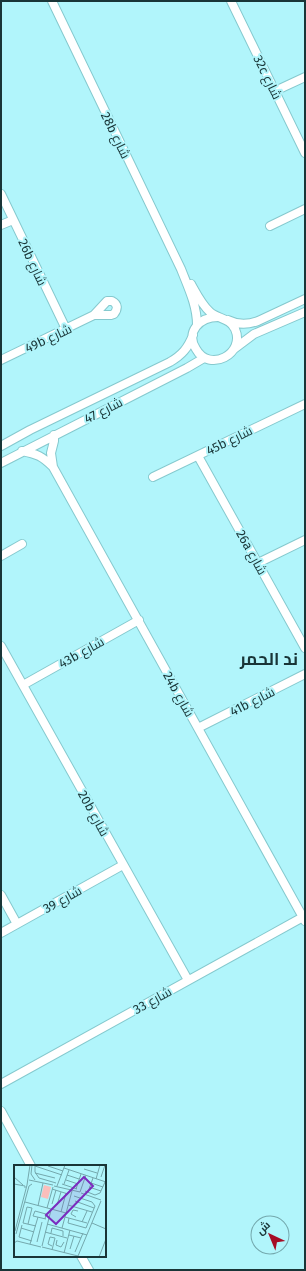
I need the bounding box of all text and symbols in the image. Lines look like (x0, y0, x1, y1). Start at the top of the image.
street label: 32c شارع (250, 53, 285, 102)
street label: 28b شارع (97, 109, 133, 161)
street label: 26b شارع (14, 237, 50, 288)
street label: 49b شارع (22, 321, 74, 357)
street label: شارع 47 (82, 394, 125, 427)
street label: 45b شارع (204, 423, 255, 459)
street label: 26a شارع (232, 527, 270, 578)
street label: 43b شارع (56, 634, 107, 672)
district label: ند الحمر (239, 649, 298, 670)
street label: 24b شارع (159, 669, 197, 720)
street label: 41b شارع (227, 684, 278, 720)
street label: 20b شارع (74, 788, 112, 839)
street label: شارع 39 (40, 883, 85, 917)
street label: شارع 33 (130, 984, 175, 1018)
inset map (14, 1165, 106, 1257)
north arrow (250, 1215, 290, 1255)
text: ش (254, 1219, 273, 1238)

